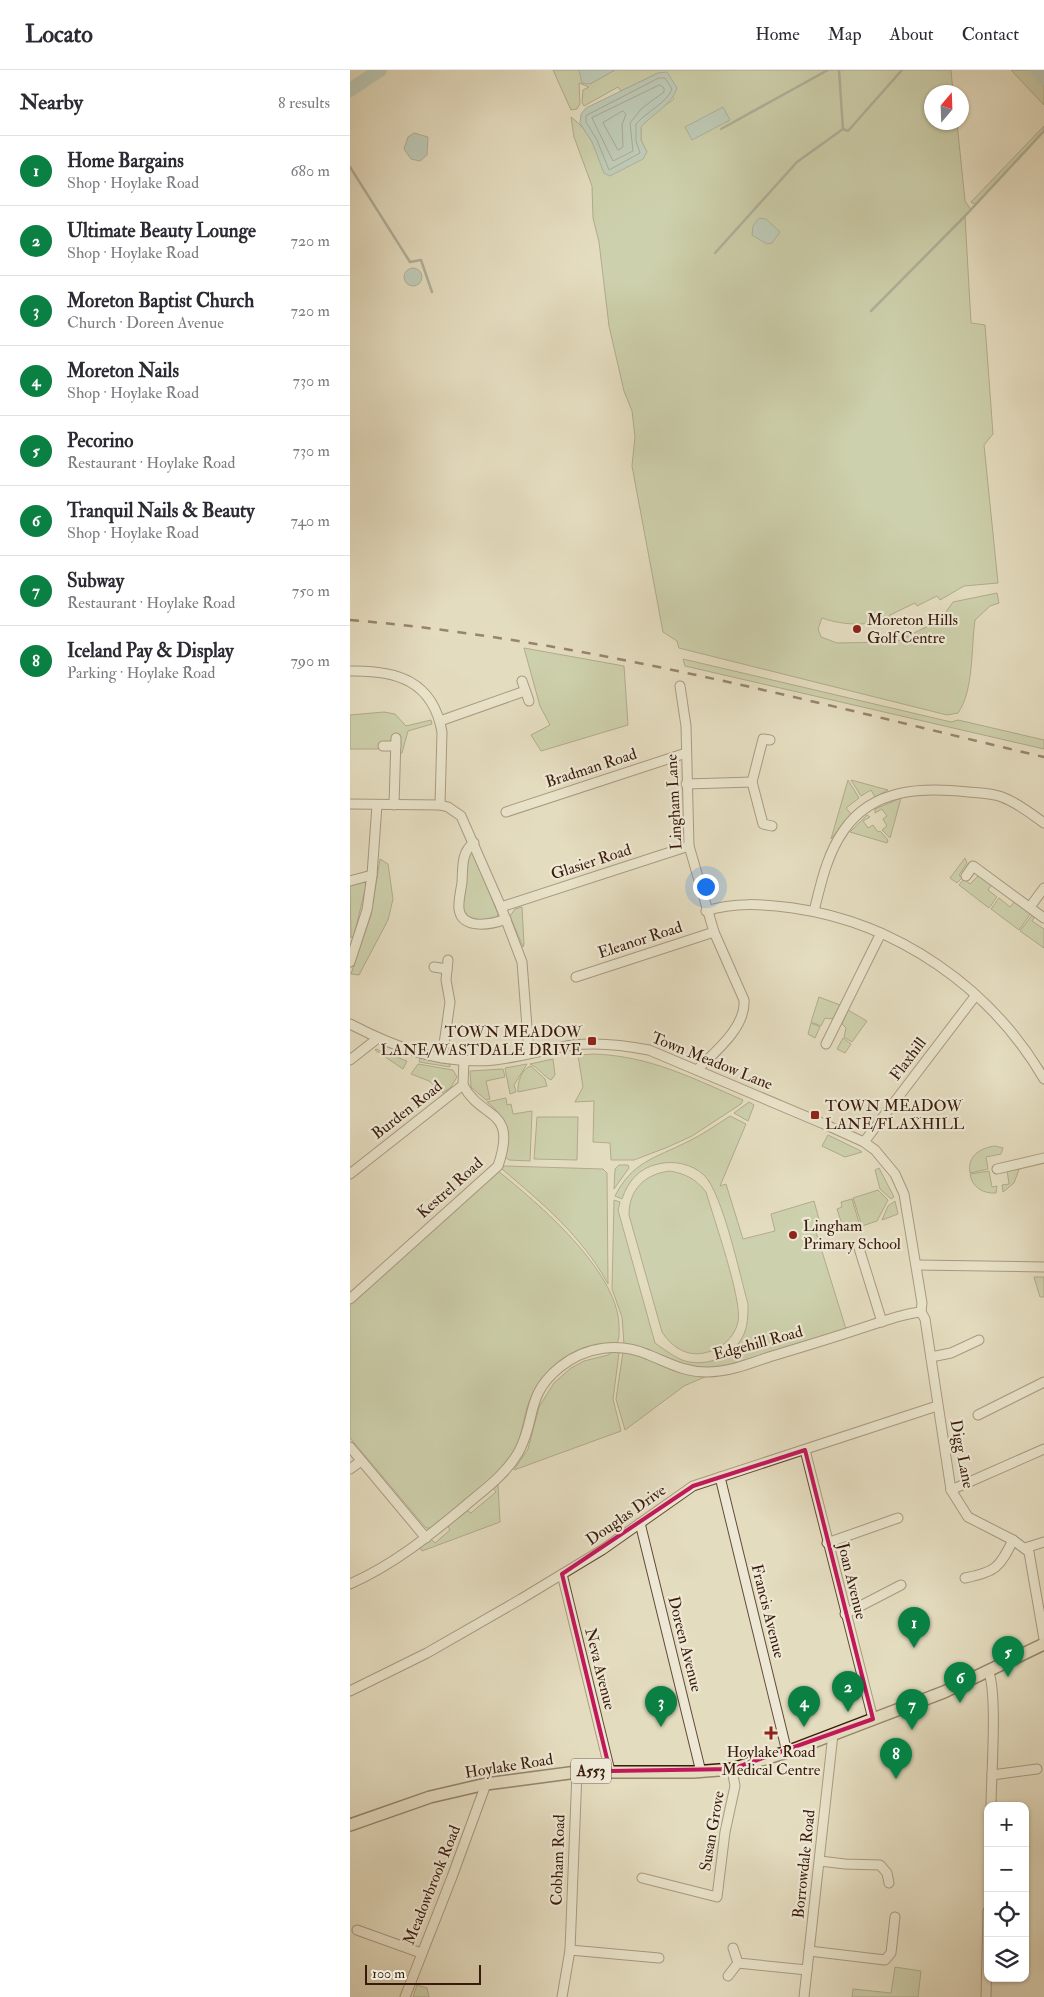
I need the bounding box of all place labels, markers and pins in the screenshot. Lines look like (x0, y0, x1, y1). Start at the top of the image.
place label: Moreton Hills Golf Centre (867, 610, 958, 648)
marker: Moreton Hills Golf Centre (851, 623, 863, 635)
place label: TOWN MEADOW LANE/WASTDALE DRIVE (381, 1022, 583, 1060)
marker: TOWN MEADOW LANE/WASTDALE DRIVE (586, 1035, 598, 1047)
place label: TOWN MEADOW LANE/FLAXHILL (825, 1096, 965, 1134)
marker: TOWN MEADOW LANE/FLAXHILL (809, 1109, 821, 1121)
place label: Lingham Primary School (803, 1216, 901, 1254)
marker: Lingham Primary School (787, 1229, 799, 1241)
pin: 1 (898, 1607, 930, 1648)
pin: 5 (992, 1636, 1024, 1677)
pin: 6 (944, 1662, 976, 1703)
pin: 2 (832, 1671, 864, 1712)
pin: 3 (645, 1686, 677, 1727)
pin: 4 (788, 1686, 820, 1727)
pin: 7 (896, 1689, 928, 1730)
marker: Hoylake Road Medical Centre (764, 1726, 778, 1740)
pin: 8 (880, 1738, 912, 1779)
place label: Hoylake Road Medical Centre (722, 1742, 821, 1780)

